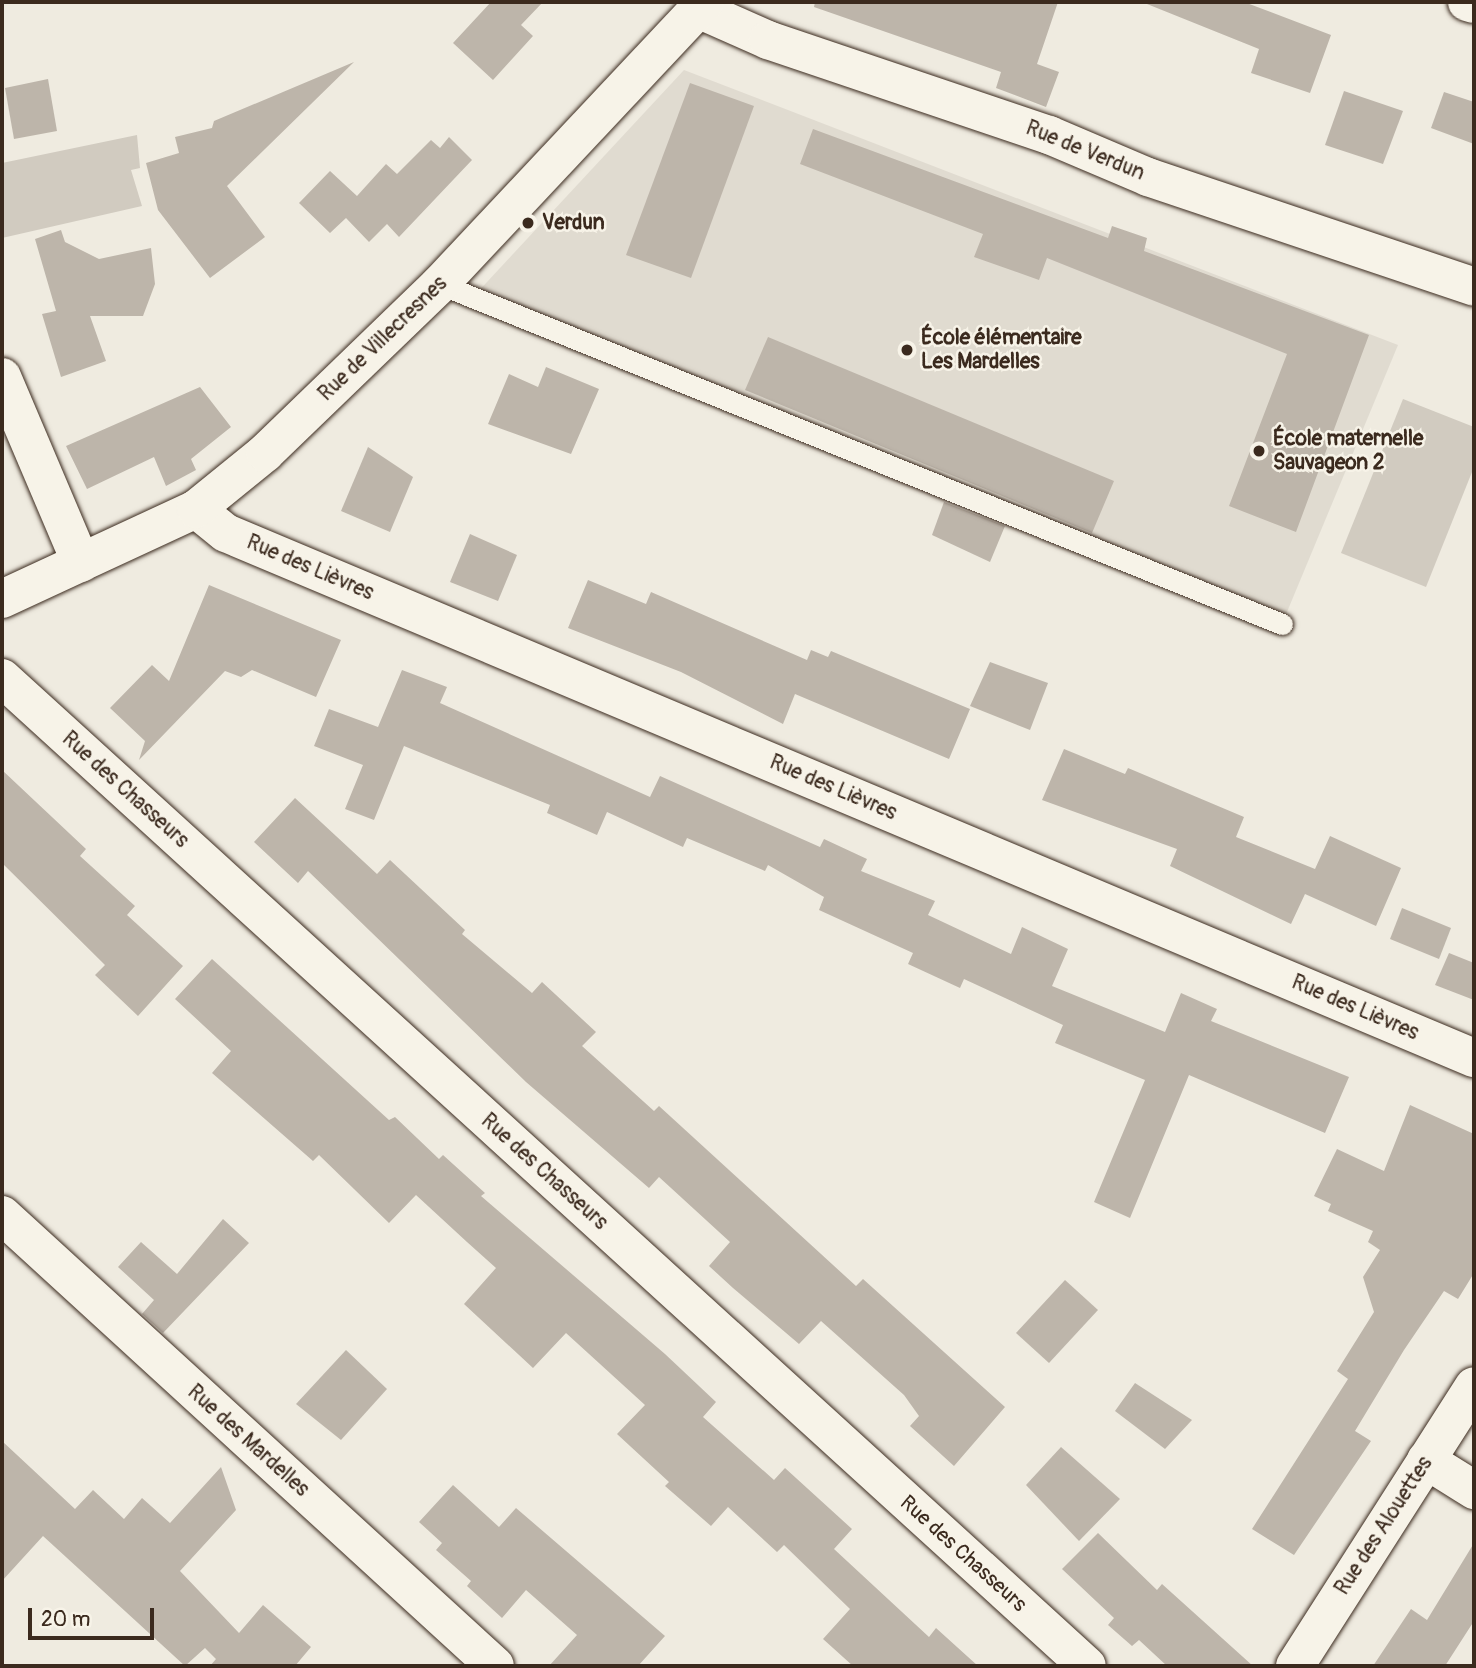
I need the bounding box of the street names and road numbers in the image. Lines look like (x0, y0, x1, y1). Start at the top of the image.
street label: Rue de Verdun (1022, 116, 1148, 186)
street label: Rue de Villecresnes (314, 271, 452, 407)
street label: Rue des Lièvres (243, 530, 377, 606)
street label: Rue des Chasseurs (57, 727, 193, 853)
street label: Rue des Lièvres (766, 750, 900, 826)
street label: Rue des Lièvres (1288, 970, 1422, 1046)
street label: Rue des Chasseurs (476, 1109, 612, 1235)
street label: Rue des Mardelles (182, 1380, 314, 1502)
street label: Rue des Alouettes (1330, 1452, 1438, 1600)
street label: Rue des Chasseurs (895, 1491, 1031, 1617)

